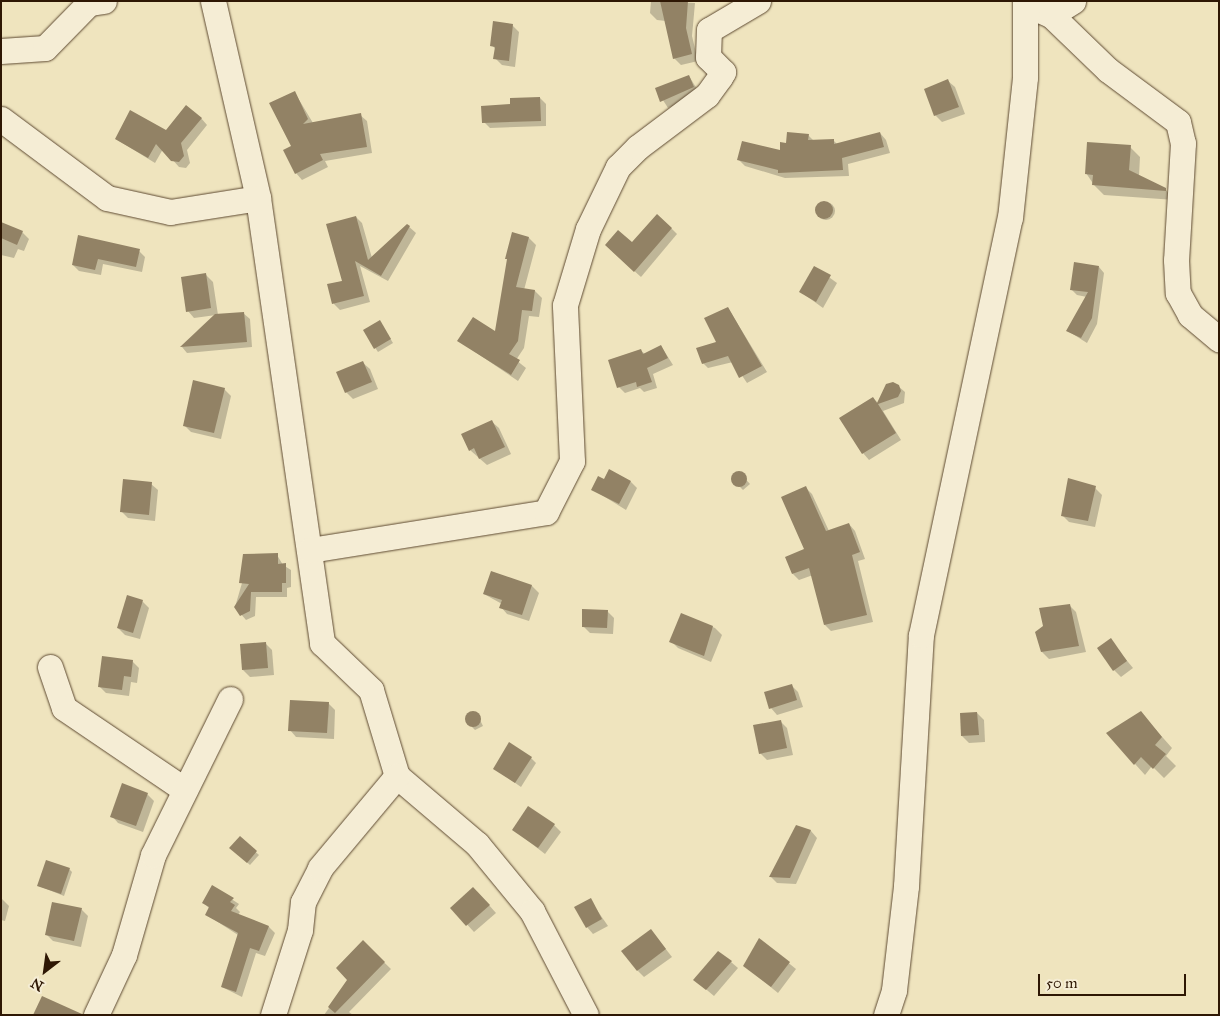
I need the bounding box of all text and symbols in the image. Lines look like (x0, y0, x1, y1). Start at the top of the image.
north arrow (20, 946, 70, 996)
scale bar (1040, 964, 1188, 996)
text: N (28, 974, 47, 995)
text: 50 m (1046, 974, 1078, 992)

